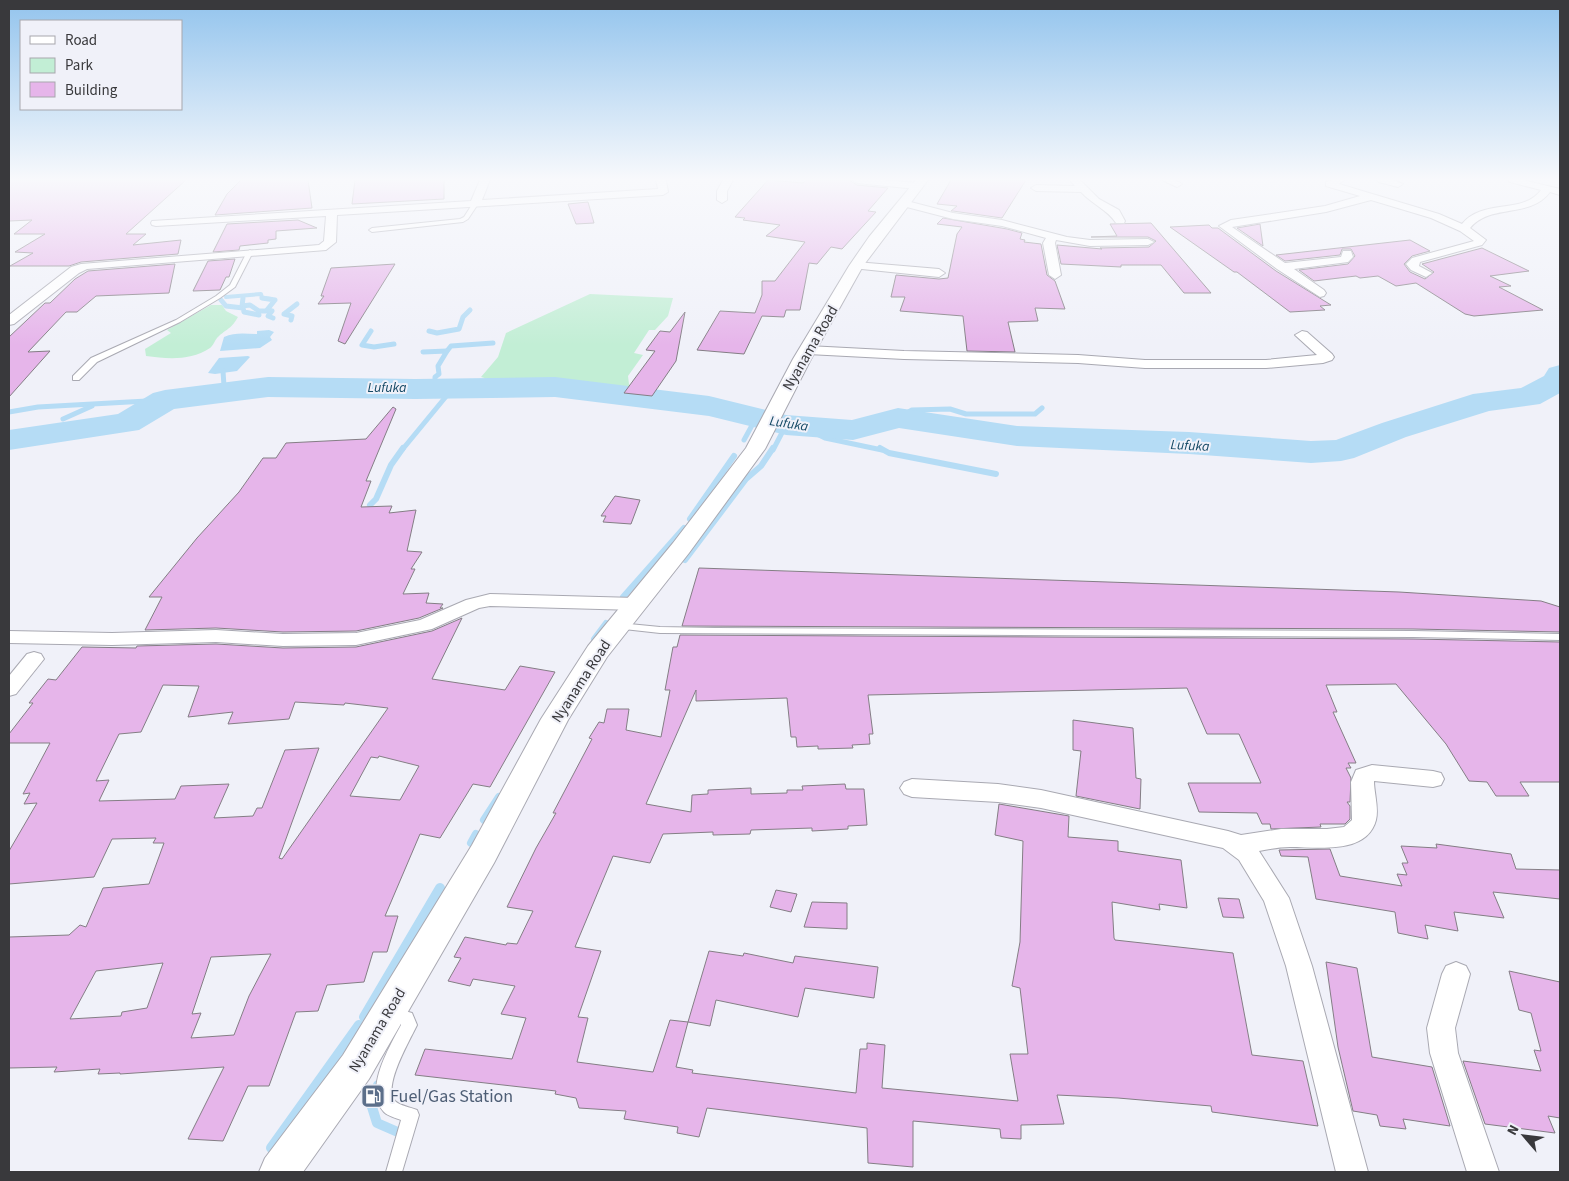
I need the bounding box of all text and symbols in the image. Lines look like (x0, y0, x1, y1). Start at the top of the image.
legend (20, 20, 182, 110)
text: Road (65, 30, 97, 51)
text: Park (65, 55, 94, 76)
text: Building (65, 80, 118, 101)
street label: Nyanama Road (778, 302, 843, 395)
water label: Lufuka (368, 378, 407, 398)
water label: Lufuka (768, 411, 810, 437)
water label: Lufuka (1170, 435, 1210, 457)
street label: Nyanama Road (547, 636, 616, 727)
street label: Nyanama Road (344, 984, 411, 1076)
fuel station icon: Fuel/Gas Station (360, 1083, 386, 1109)
place label: Fuel/Gas Station (390, 1084, 513, 1109)
north arrow (1499, 1111, 1549, 1161)
text: N (1502, 1122, 1524, 1139)

